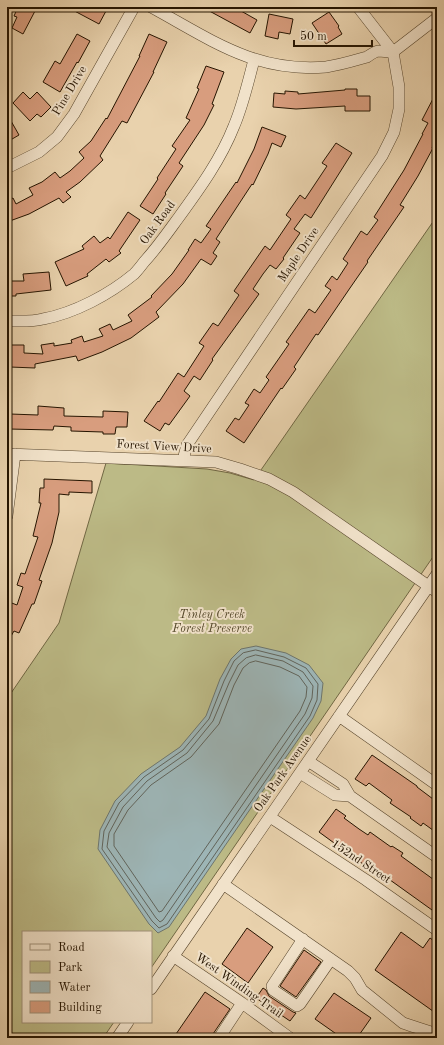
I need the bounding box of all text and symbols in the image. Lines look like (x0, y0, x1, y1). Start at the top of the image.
scale bar (294, 22, 372, 48)
text: 50 m (300, 30, 327, 43)
street label: Pine Drive (51, 64, 90, 118)
street label: Oak Road (138, 199, 178, 247)
street label: Maple Drive (276, 225, 322, 285)
street label: Forest View Drive (116, 439, 212, 456)
park label: Tinley Creek Forest Preserve (171, 609, 252, 635)
street label: Oak Park Avenue (252, 733, 314, 814)
street label: 152nd Street (329, 837, 393, 886)
legend (22, 931, 152, 1023)
text: Road (58, 942, 85, 954)
street label: West Winding Trail (193, 951, 285, 1021)
text: Park (58, 962, 83, 974)
text: Water (58, 982, 91, 994)
text: Building (58, 1002, 102, 1014)

